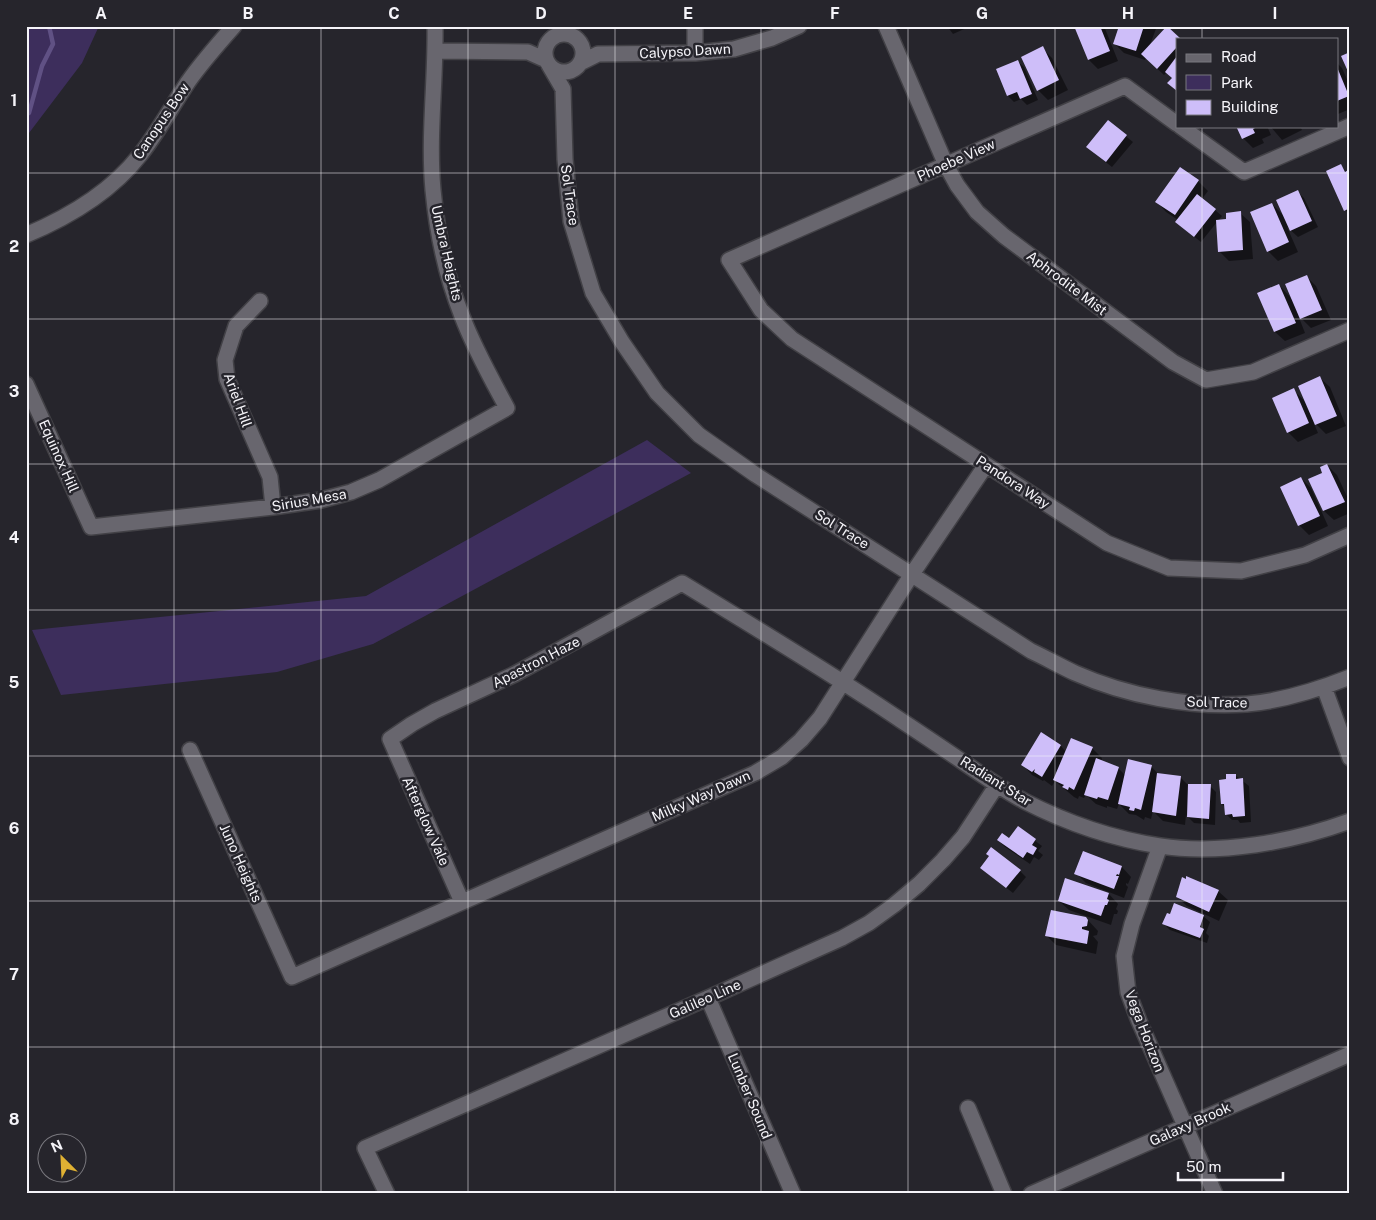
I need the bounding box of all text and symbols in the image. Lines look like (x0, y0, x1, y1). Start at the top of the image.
text: A (95, 4, 107, 23)
text: B (243, 4, 254, 23)
text: C (388, 4, 400, 23)
text: D (535, 4, 547, 23)
text: E (683, 4, 693, 23)
text: F (830, 4, 840, 23)
text: G (976, 4, 988, 23)
text: H (1122, 4, 1134, 23)
text: I (1273, 4, 1277, 23)
legend (1176, 38, 1338, 128)
street label: Calypso Dawn (639, 41, 731, 61)
text: Road (1221, 48, 1257, 65)
text: Park (1221, 74, 1253, 91)
street label: Canopus Bow (130, 80, 192, 162)
text: 1 (11, 91, 17, 110)
text: Building (1221, 98, 1279, 115)
street label: Phoebe View (914, 136, 998, 184)
street label: Sol Trace (558, 164, 582, 227)
street label: Umbra Heights (428, 204, 466, 302)
text: 2 (9, 237, 19, 256)
street label: Aphrodite Mist (1024, 248, 1110, 318)
street label: Ariel Hill (221, 370, 255, 430)
text: 3 (9, 382, 19, 401)
street label: Equinox Hill (36, 417, 82, 495)
street label: Pandora Way (973, 452, 1053, 512)
street label: Sirius Mesa (270, 486, 348, 514)
street label: Sol Trace (812, 506, 872, 552)
text: 4 (9, 528, 20, 547)
street label: Apastron Haze (490, 633, 582, 691)
text: 5 (9, 673, 20, 692)
street label: Sol Trace (1186, 693, 1248, 711)
street label: Radiant Star (957, 753, 1035, 809)
street label: Milky Way Dawn (649, 767, 753, 825)
street label: Afterglow Vale (399, 774, 453, 868)
text: 6 (9, 819, 19, 838)
street label: Juno Heights (217, 821, 265, 905)
text: 7 (9, 965, 19, 984)
street label: Galileo Line (667, 976, 743, 1022)
street label: Vega Horizon (1122, 988, 1168, 1074)
street label: Lunber Sound (725, 1051, 775, 1141)
street label: Galaxy Brook (1147, 1099, 1233, 1149)
text: 8 (9, 1110, 20, 1129)
north arrow (38, 1132, 88, 1182)
text: N (48, 1137, 65, 1156)
scale bar (1178, 1150, 1284, 1182)
text: 50 m (1186, 1158, 1221, 1175)

